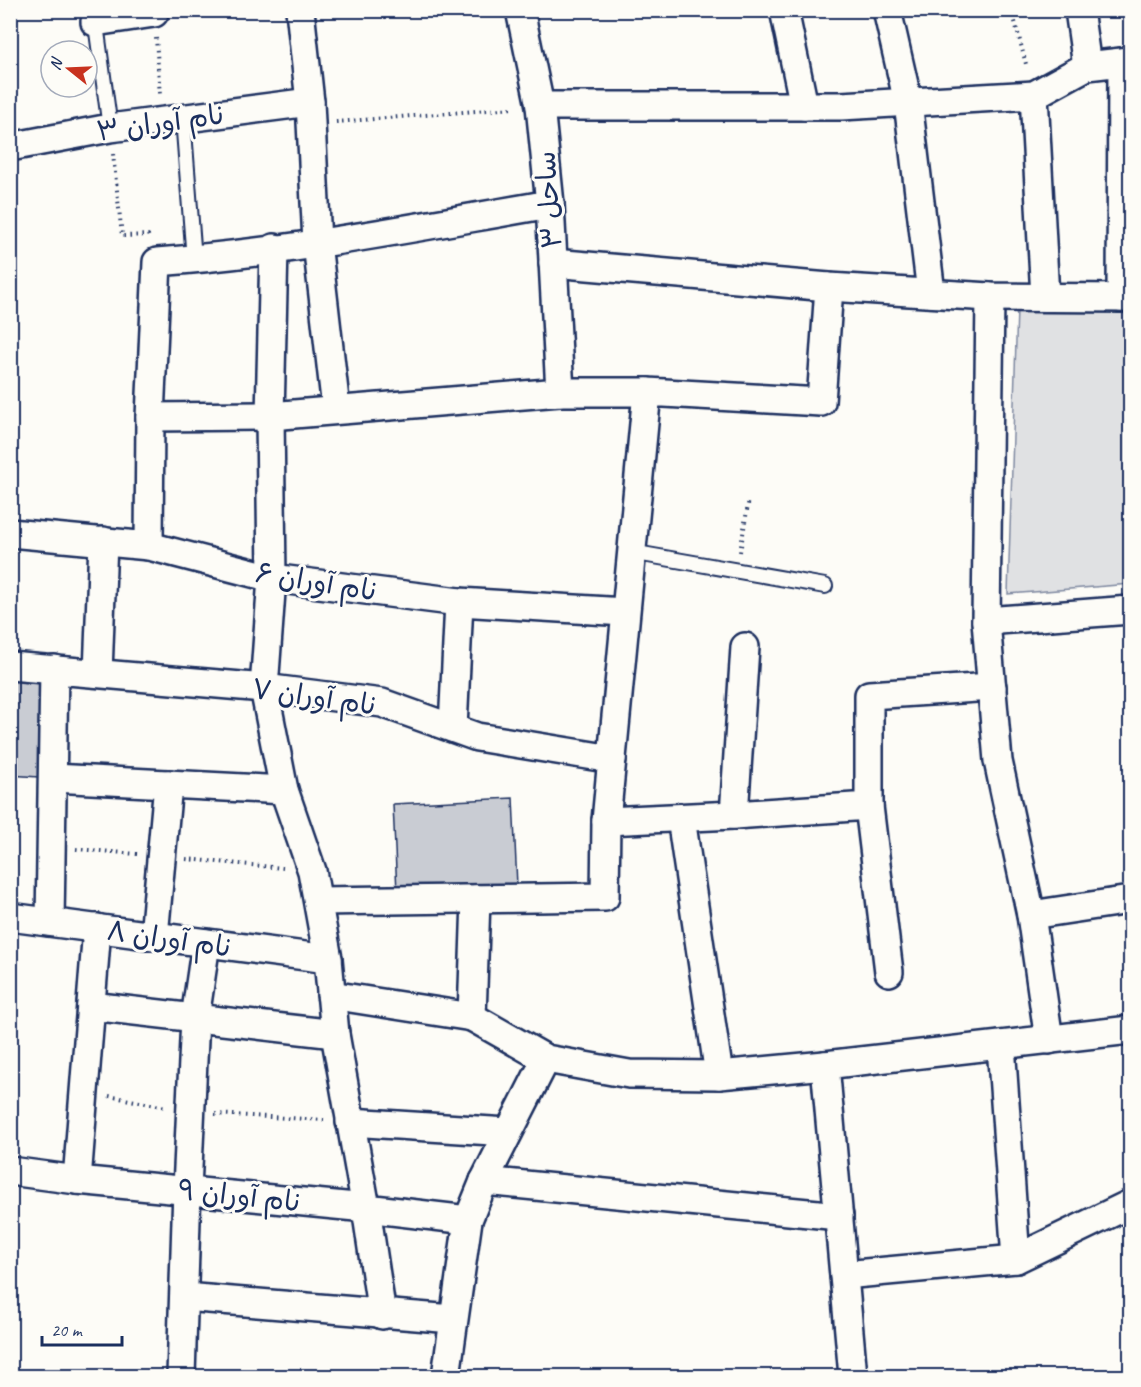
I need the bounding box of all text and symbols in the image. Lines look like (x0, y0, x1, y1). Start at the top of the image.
north arrow (39, 39, 99, 99)
text: N (45, 54, 68, 72)
street label: نام آوران ۳ (94, 96, 226, 153)
street label: ساحل ۳ (528, 150, 569, 250)
street label: نام آوران ۶ (252, 555, 379, 612)
street label: نام آوران ۷ (249, 670, 378, 726)
street label: نام آوران ۸ (104, 912, 233, 968)
street label: نام آوران ۹ (176, 1172, 302, 1223)
scale bar (42, 1309, 122, 1347)
text: 20 m (51, 1319, 84, 1341)

